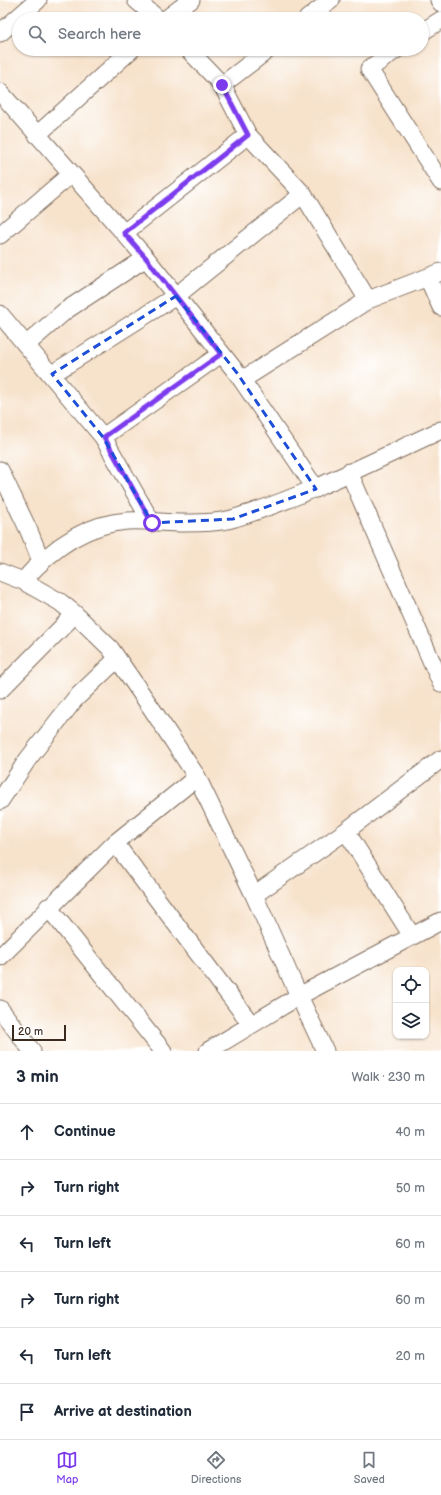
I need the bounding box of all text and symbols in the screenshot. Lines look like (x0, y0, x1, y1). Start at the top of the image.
search box (12, 12, 429, 56)
icon: search (26, 23, 48, 45)
text: Search here (58, 25, 141, 44)
route end (213, 76, 231, 94)
route start (143, 514, 161, 532)
map controls (393, 967, 429, 1039)
button: locate (393, 967, 429, 1003)
button: layers (393, 1003, 429, 1039)
scale bar (12, 1023, 66, 1042)
text: 20 m (18, 1025, 43, 1038)
text: 3 min (16, 1067, 59, 1087)
text: Walk · 230 m (351, 1069, 425, 1085)
icon: ahead (16, 1121, 38, 1143)
text: Continue (54, 1122, 116, 1141)
text: 40 m (395, 1124, 425, 1140)
icon: right (16, 1177, 38, 1199)
text: Turn right (54, 1178, 119, 1197)
text: 50 m (396, 1180, 425, 1196)
icon: left (16, 1233, 38, 1255)
text: Turn left (54, 1234, 111, 1253)
text: 60 m (395, 1236, 425, 1252)
icon: right (16, 1289, 38, 1311)
text: Turn right (54, 1290, 119, 1309)
text: 60 m (395, 1292, 425, 1308)
icon: left (16, 1345, 38, 1367)
text: Turn left (54, 1346, 111, 1365)
text: 20 m (395, 1348, 425, 1364)
icon: arrive (16, 1401, 38, 1423)
text: Arrive at destination (54, 1402, 192, 1421)
tab: Map (56, 1449, 78, 1486)
tab: Directions (191, 1449, 241, 1486)
tab: Saved (354, 1449, 385, 1486)

